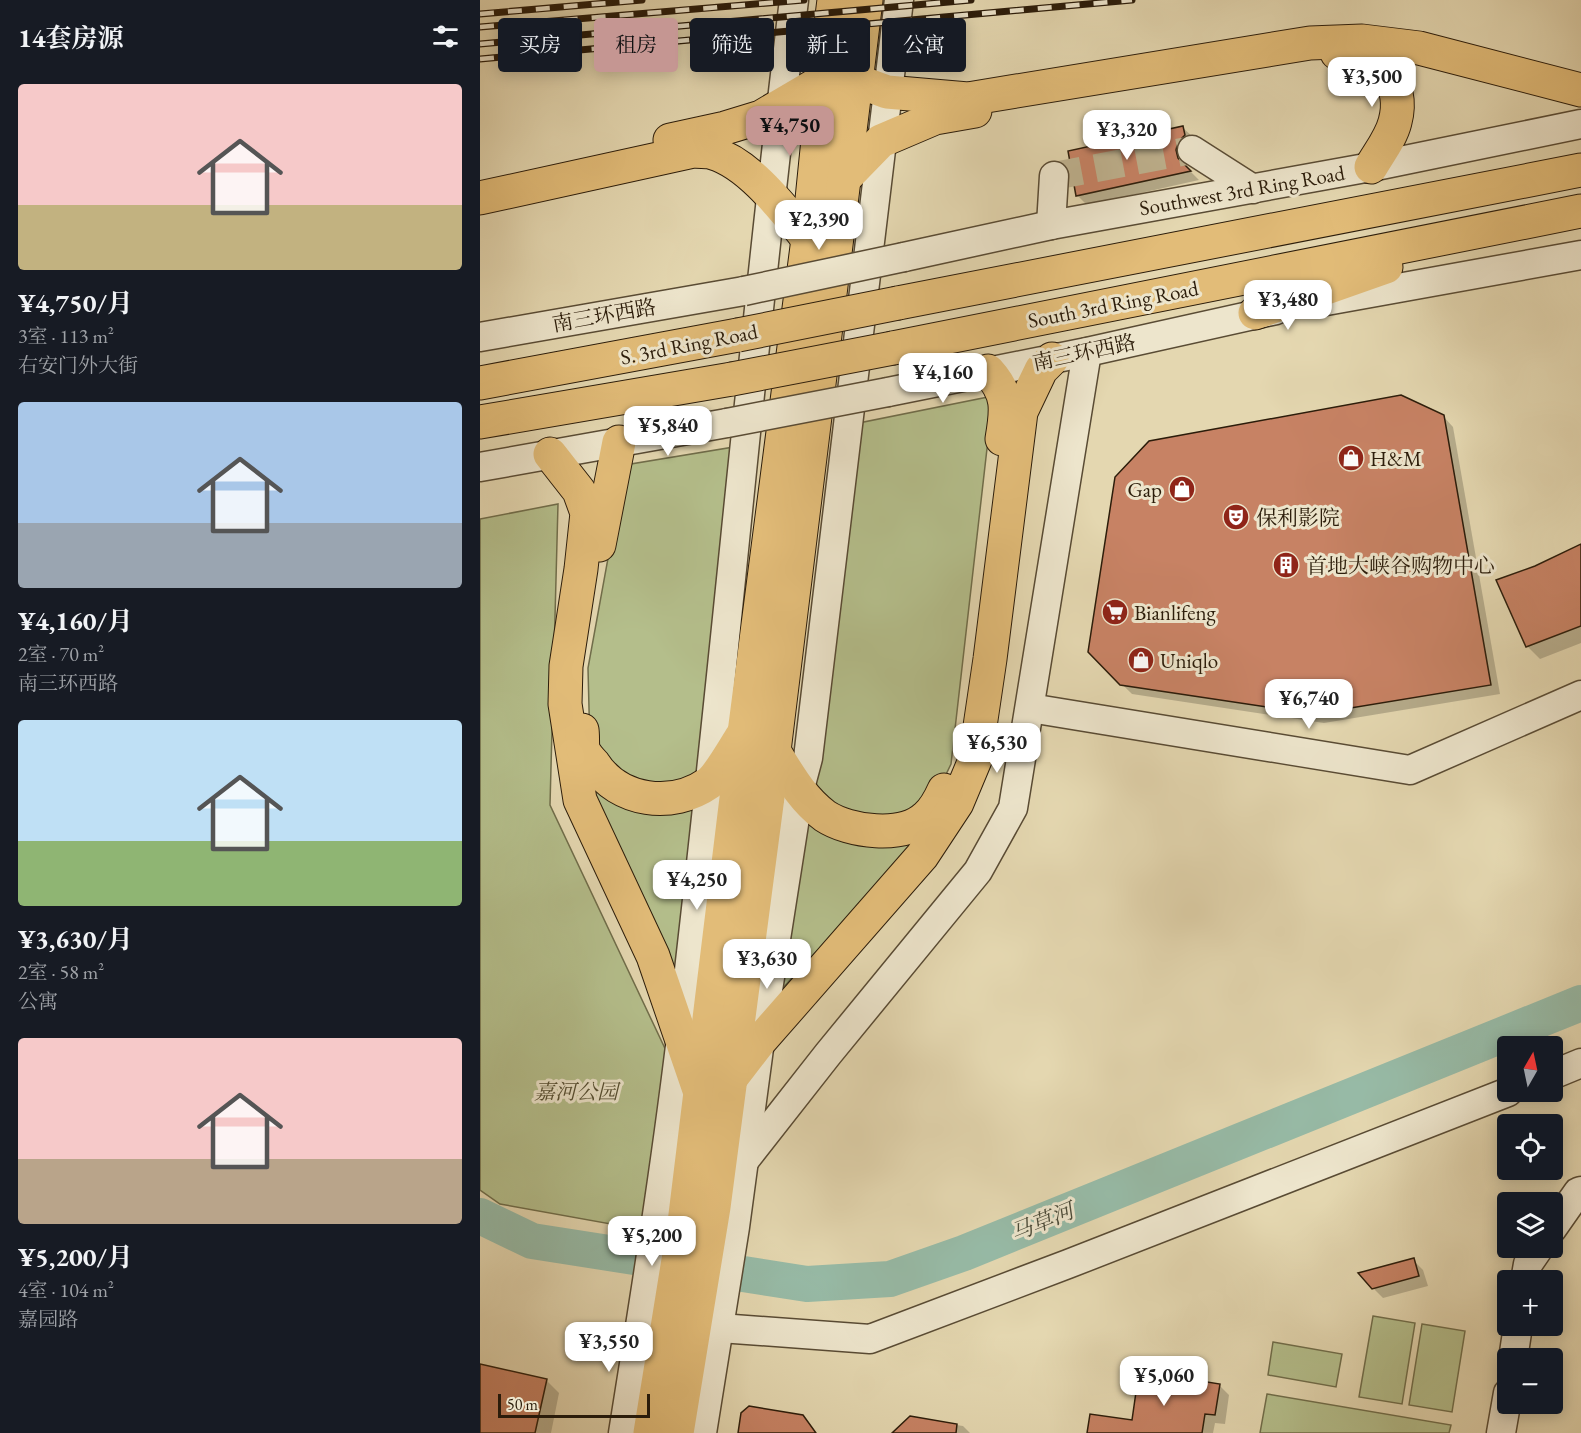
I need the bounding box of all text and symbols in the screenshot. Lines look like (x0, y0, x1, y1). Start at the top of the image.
chip: 买房 (498, 18, 582, 72)
chip: 租房 (594, 18, 678, 72)
chip: 筛选 (690, 18, 774, 72)
chip: 新上 (786, 18, 870, 72)
chip: 公寓 (882, 18, 966, 72)
icon: filters (429, 20, 462, 53)
text: 14套房源 (18, 21, 124, 55)
pin: ¥3,500 (1323, 57, 1421, 108)
text: ¥3,500 (1342, 63, 1402, 89)
pin: ¥4,750 (741, 106, 839, 157)
pin: ¥3,320 (1078, 110, 1176, 161)
text: ¥4,750 (760, 112, 820, 138)
text: ¥3,320 (1097, 116, 1157, 142)
icon: home (186, 123, 294, 231)
street label: Southwest 3rd Ring Road (1137, 159, 1347, 221)
pin: ¥2,390 (770, 200, 868, 251)
text: ¥2,390 (789, 206, 849, 232)
street label: South 3rd Ring Road (1025, 274, 1201, 334)
pin: ¥3,480 (1239, 280, 1337, 331)
text: ¥4,750/月 (18, 286, 133, 320)
text: ¥3,480 (1258, 286, 1318, 312)
street label: 南三环西路 (550, 293, 658, 337)
street label: S. 3rd Ring Road (618, 317, 760, 371)
text: 3室 · 113 m² (18, 323, 114, 349)
street label: 南三环西路 (1030, 328, 1138, 376)
text: 右安门外大街 (18, 352, 138, 378)
pin: ¥4,160 (894, 353, 992, 404)
text: ¥4,160 (913, 359, 973, 385)
pin: ¥5,840 (619, 406, 717, 457)
text: ¥5,840 (638, 412, 698, 438)
icon: home (186, 441, 294, 549)
shop icon: H&M (1336, 443, 1366, 473)
place label: H&M (1370, 445, 1422, 472)
shop icon: Gap (1167, 474, 1197, 504)
place label: Gap (1127, 476, 1162, 503)
theatre icon: 保利影院 (1221, 502, 1251, 532)
place label: 保利影院 (1256, 504, 1340, 531)
building icon: 首地大峡谷购物中心 (1271, 550, 1301, 580)
place label: 首地大峡谷购物中心 (1306, 552, 1495, 579)
supermarket icon: Bianlifeng (1100, 597, 1130, 627)
place label: Bianlifeng (1134, 599, 1217, 626)
text: ¥4,160/月 (18, 604, 133, 638)
text: 2室 · 70 m² (18, 641, 104, 667)
shop icon: Uniqlo (1126, 645, 1156, 675)
place label: Uniqlo (1160, 647, 1218, 674)
text: 南三环西路 (18, 670, 118, 696)
pin: ¥6,740 (1260, 679, 1358, 730)
text: ¥6,740 (1279, 685, 1339, 711)
pin: ¥6,530 (948, 723, 1046, 774)
text: ¥6,530 (967, 729, 1027, 755)
icon: home (186, 759, 294, 867)
pin: ¥4,250 (648, 860, 746, 911)
text: ¥4,250 (667, 866, 727, 892)
text: ¥3,630/月 (18, 922, 133, 956)
pin: ¥3,630 (718, 939, 816, 990)
text: ¥3,630 (737, 945, 797, 971)
text: 2室 · 58 m² (18, 959, 104, 985)
text: 公寓 (18, 988, 58, 1014)
north arrow (1497, 1036, 1563, 1102)
map controls (1497, 1036, 1563, 1414)
icon: home (186, 1077, 294, 1185)
park label: 嘉河公园 (534, 1078, 621, 1105)
button: locate (1497, 1114, 1563, 1180)
button: layers (1497, 1192, 1563, 1258)
water label: 马草河 (1006, 1195, 1082, 1248)
pin: ¥5,200 (603, 1216, 701, 1267)
text: ¥5,200 (622, 1222, 682, 1248)
text: ¥5,200/月 (18, 1240, 133, 1274)
button: + (1497, 1270, 1563, 1336)
text: 4室 · 104 m² (18, 1277, 114, 1303)
text: 嘉园路 (18, 1306, 78, 1332)
pin: ¥3,550 (560, 1322, 658, 1373)
text: ¥3,550 (579, 1328, 639, 1354)
button: − (1497, 1348, 1563, 1414)
pin: ¥5,060 (1115, 1356, 1213, 1407)
text: ¥5,060 (1134, 1362, 1194, 1388)
scale bar (498, 1391, 650, 1418)
text: 50 m (507, 1394, 538, 1415)

